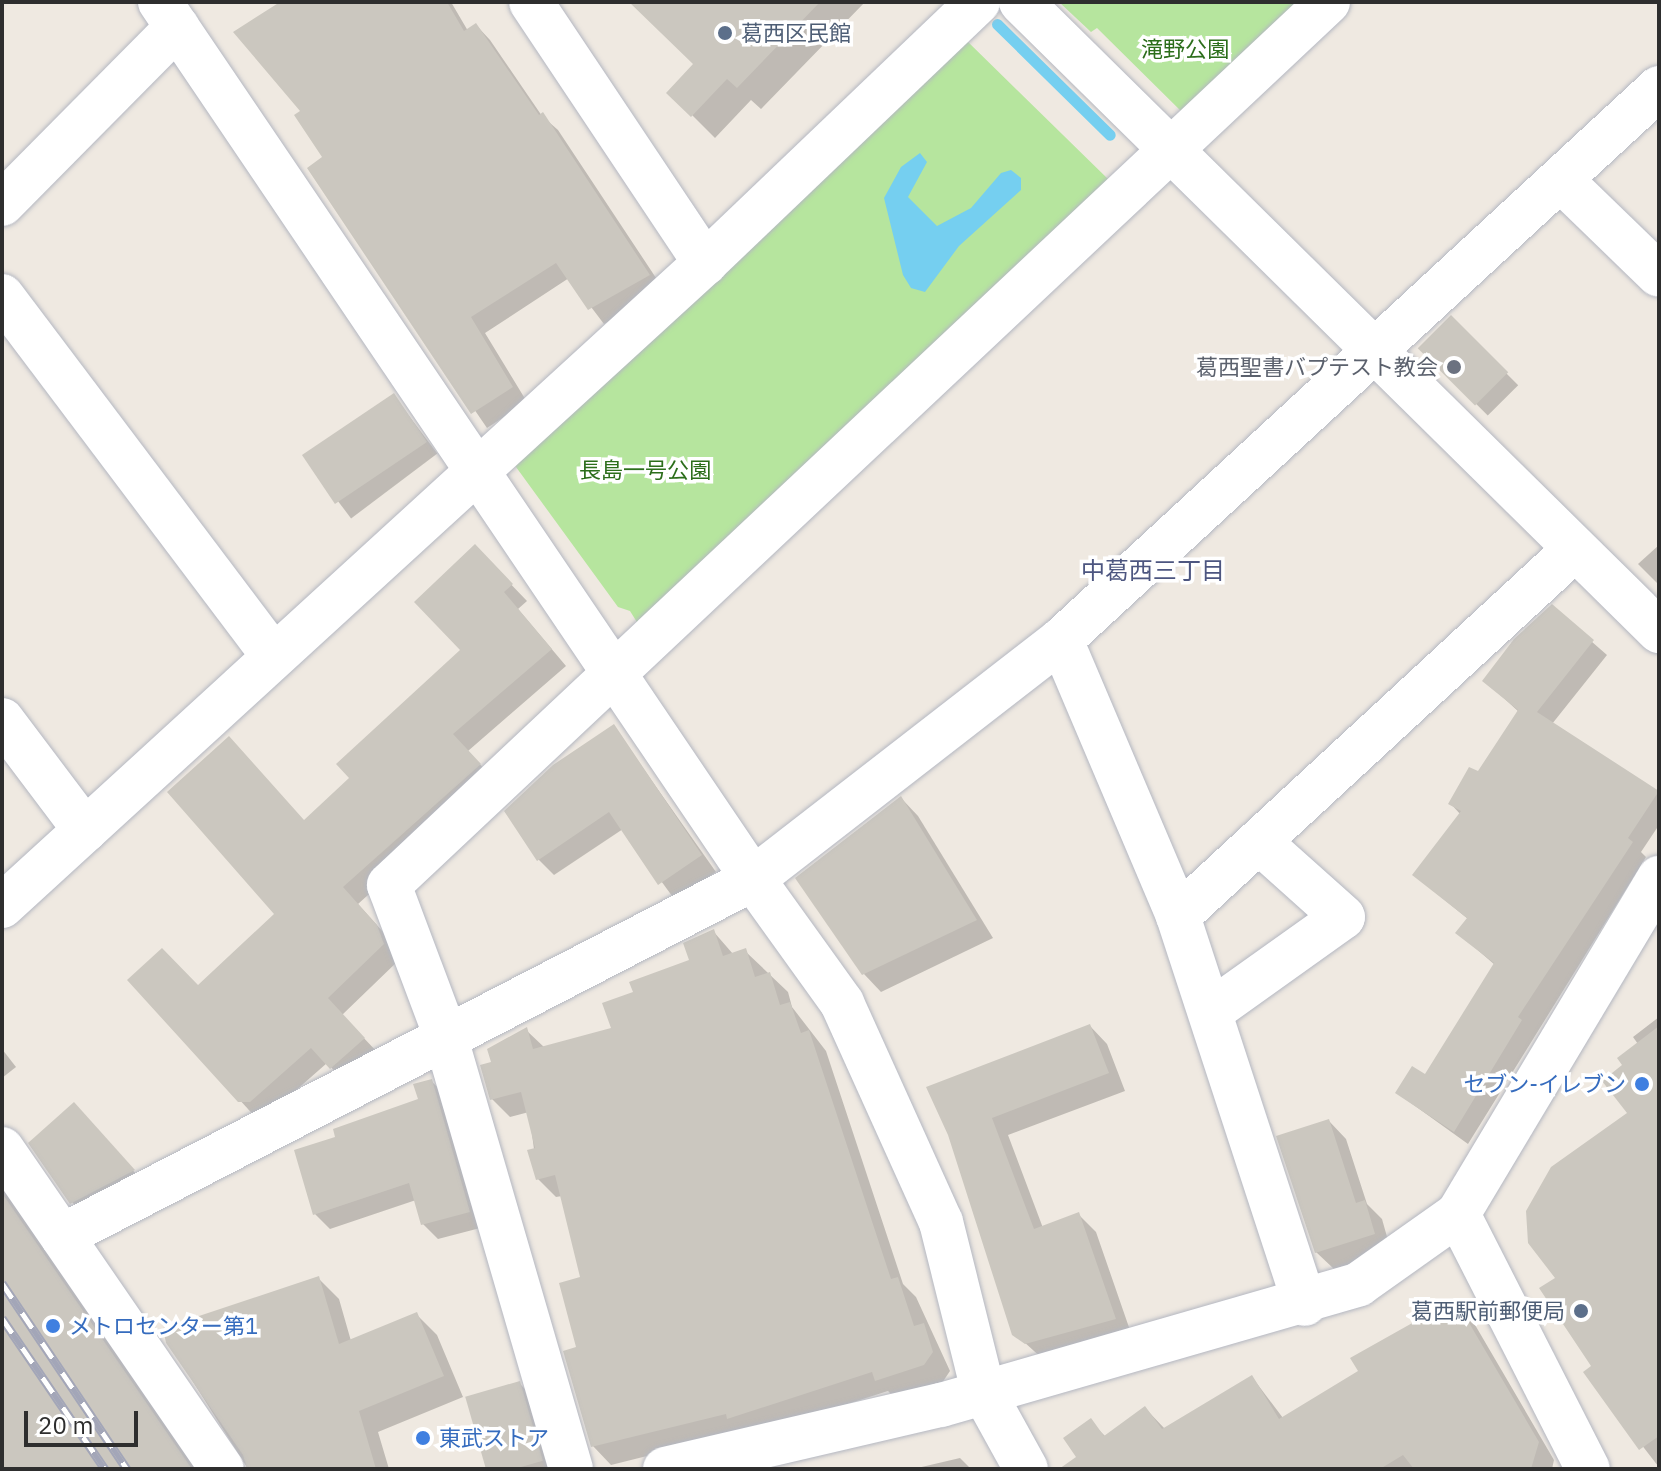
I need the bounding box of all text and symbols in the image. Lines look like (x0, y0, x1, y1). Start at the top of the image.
place label: 葛西区民館 (741, 20, 851, 46)
marker: 葛西区民館 (716, 24, 734, 42)
park label: 滝野公園 (1141, 36, 1229, 62)
place label: 葛西聖書バプテスト教会 (1196, 354, 1438, 380)
marker: 葛西聖書バプテスト教会 (1445, 358, 1463, 376)
park label: 長島一号公園 (579, 457, 711, 483)
district label: 中葛西三丁目 (1081, 557, 1225, 585)
place label: セブン-イレブン (1463, 1071, 1626, 1097)
marker: セブン-イレブン (1633, 1075, 1651, 1093)
place label: 葛西駅前郵便局 (1411, 1298, 1565, 1324)
marker: 葛西駅前郵便局 (1572, 1302, 1590, 1320)
place label: メトロセンター第1 (69, 1313, 258, 1339)
marker: メトロセンター第1 (44, 1317, 62, 1335)
scale bar (28, 1395, 142, 1445)
text: 20 m (38, 1409, 93, 1441)
place label: 東武ストア (439, 1425, 549, 1451)
marker: 東武ストア (414, 1429, 432, 1447)

